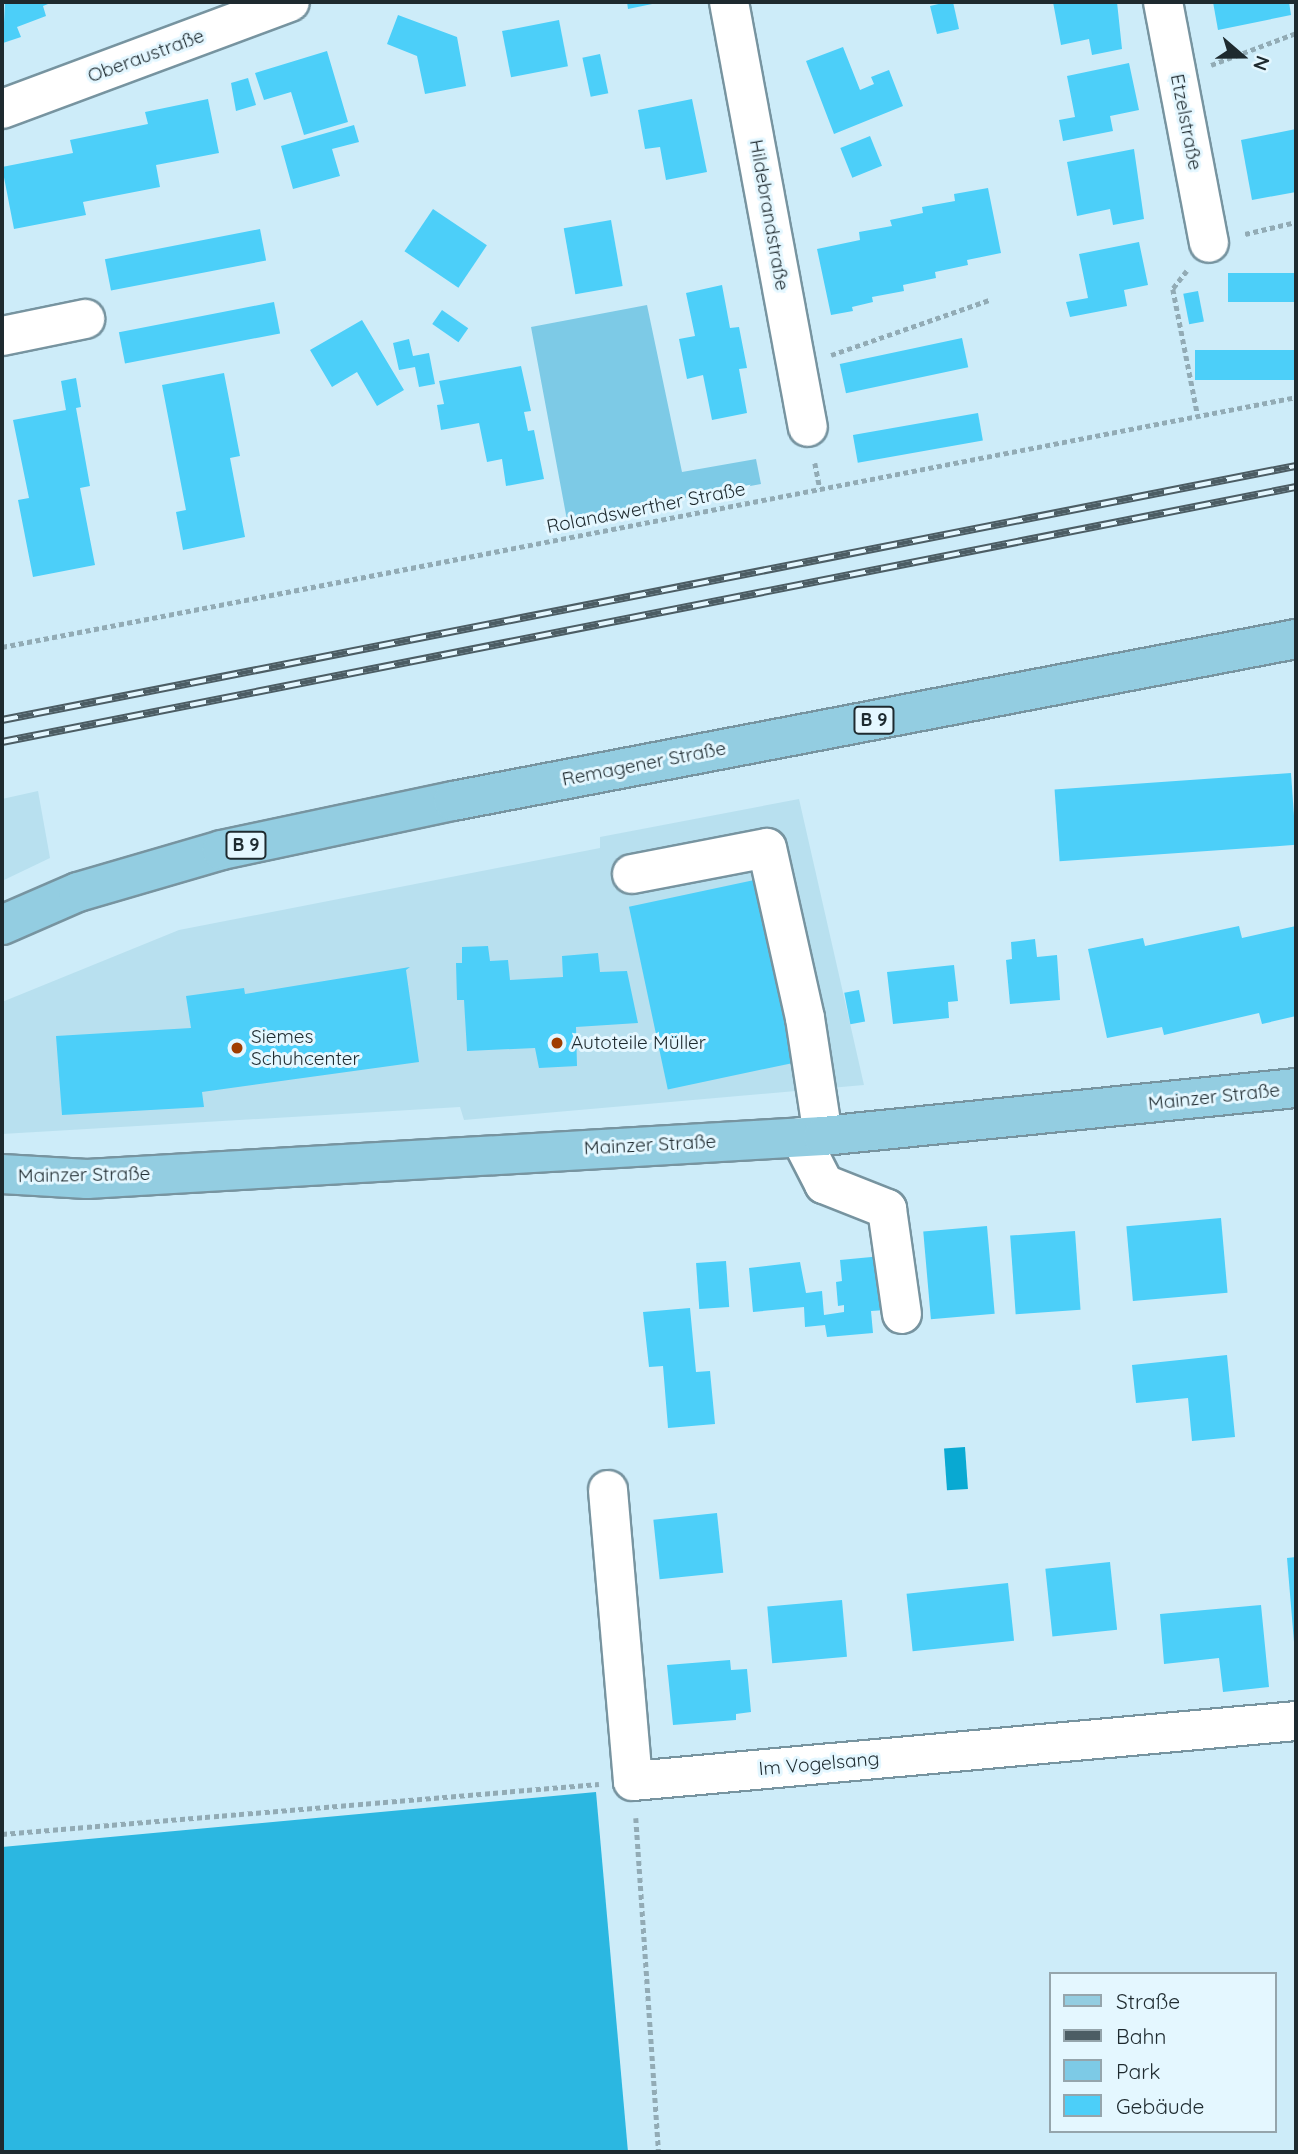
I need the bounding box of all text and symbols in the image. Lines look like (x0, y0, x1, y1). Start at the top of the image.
north arrow (1207, 21, 1277, 91)
street label: Oberaustraße (85, 24, 207, 88)
text: N (1248, 53, 1275, 74)
street label: Etzelstraße (1166, 72, 1206, 172)
street label: Hildebrandstraße (744, 138, 794, 292)
street label: Rolandswerther Straße (545, 478, 747, 538)
road number: B 9 (853, 706, 895, 734)
street label: Remagener Straße (560, 737, 728, 791)
road number: B 9 (225, 830, 267, 860)
place label: Siemes Schuhcenter (251, 1026, 360, 1070)
place label: Autoteile Müller (571, 1032, 706, 1054)
marker: Autoteile Müller (549, 1035, 565, 1051)
marker: Siemes Schuhcenter (229, 1040, 245, 1056)
street label: Mainzer Straße (1147, 1079, 1281, 1115)
street label: Mainzer Straße (583, 1130, 717, 1160)
street label: Mainzer Straße (18, 1162, 150, 1188)
street label: Im Vogelsang (758, 1747, 880, 1781)
legend (1050, 1972, 1277, 2133)
text: Straße (1116, 1988, 1180, 2014)
text: Bahn (1116, 2023, 1166, 2049)
text: Park (1116, 2058, 1160, 2084)
text: Gebäude (1116, 2093, 1204, 2119)

